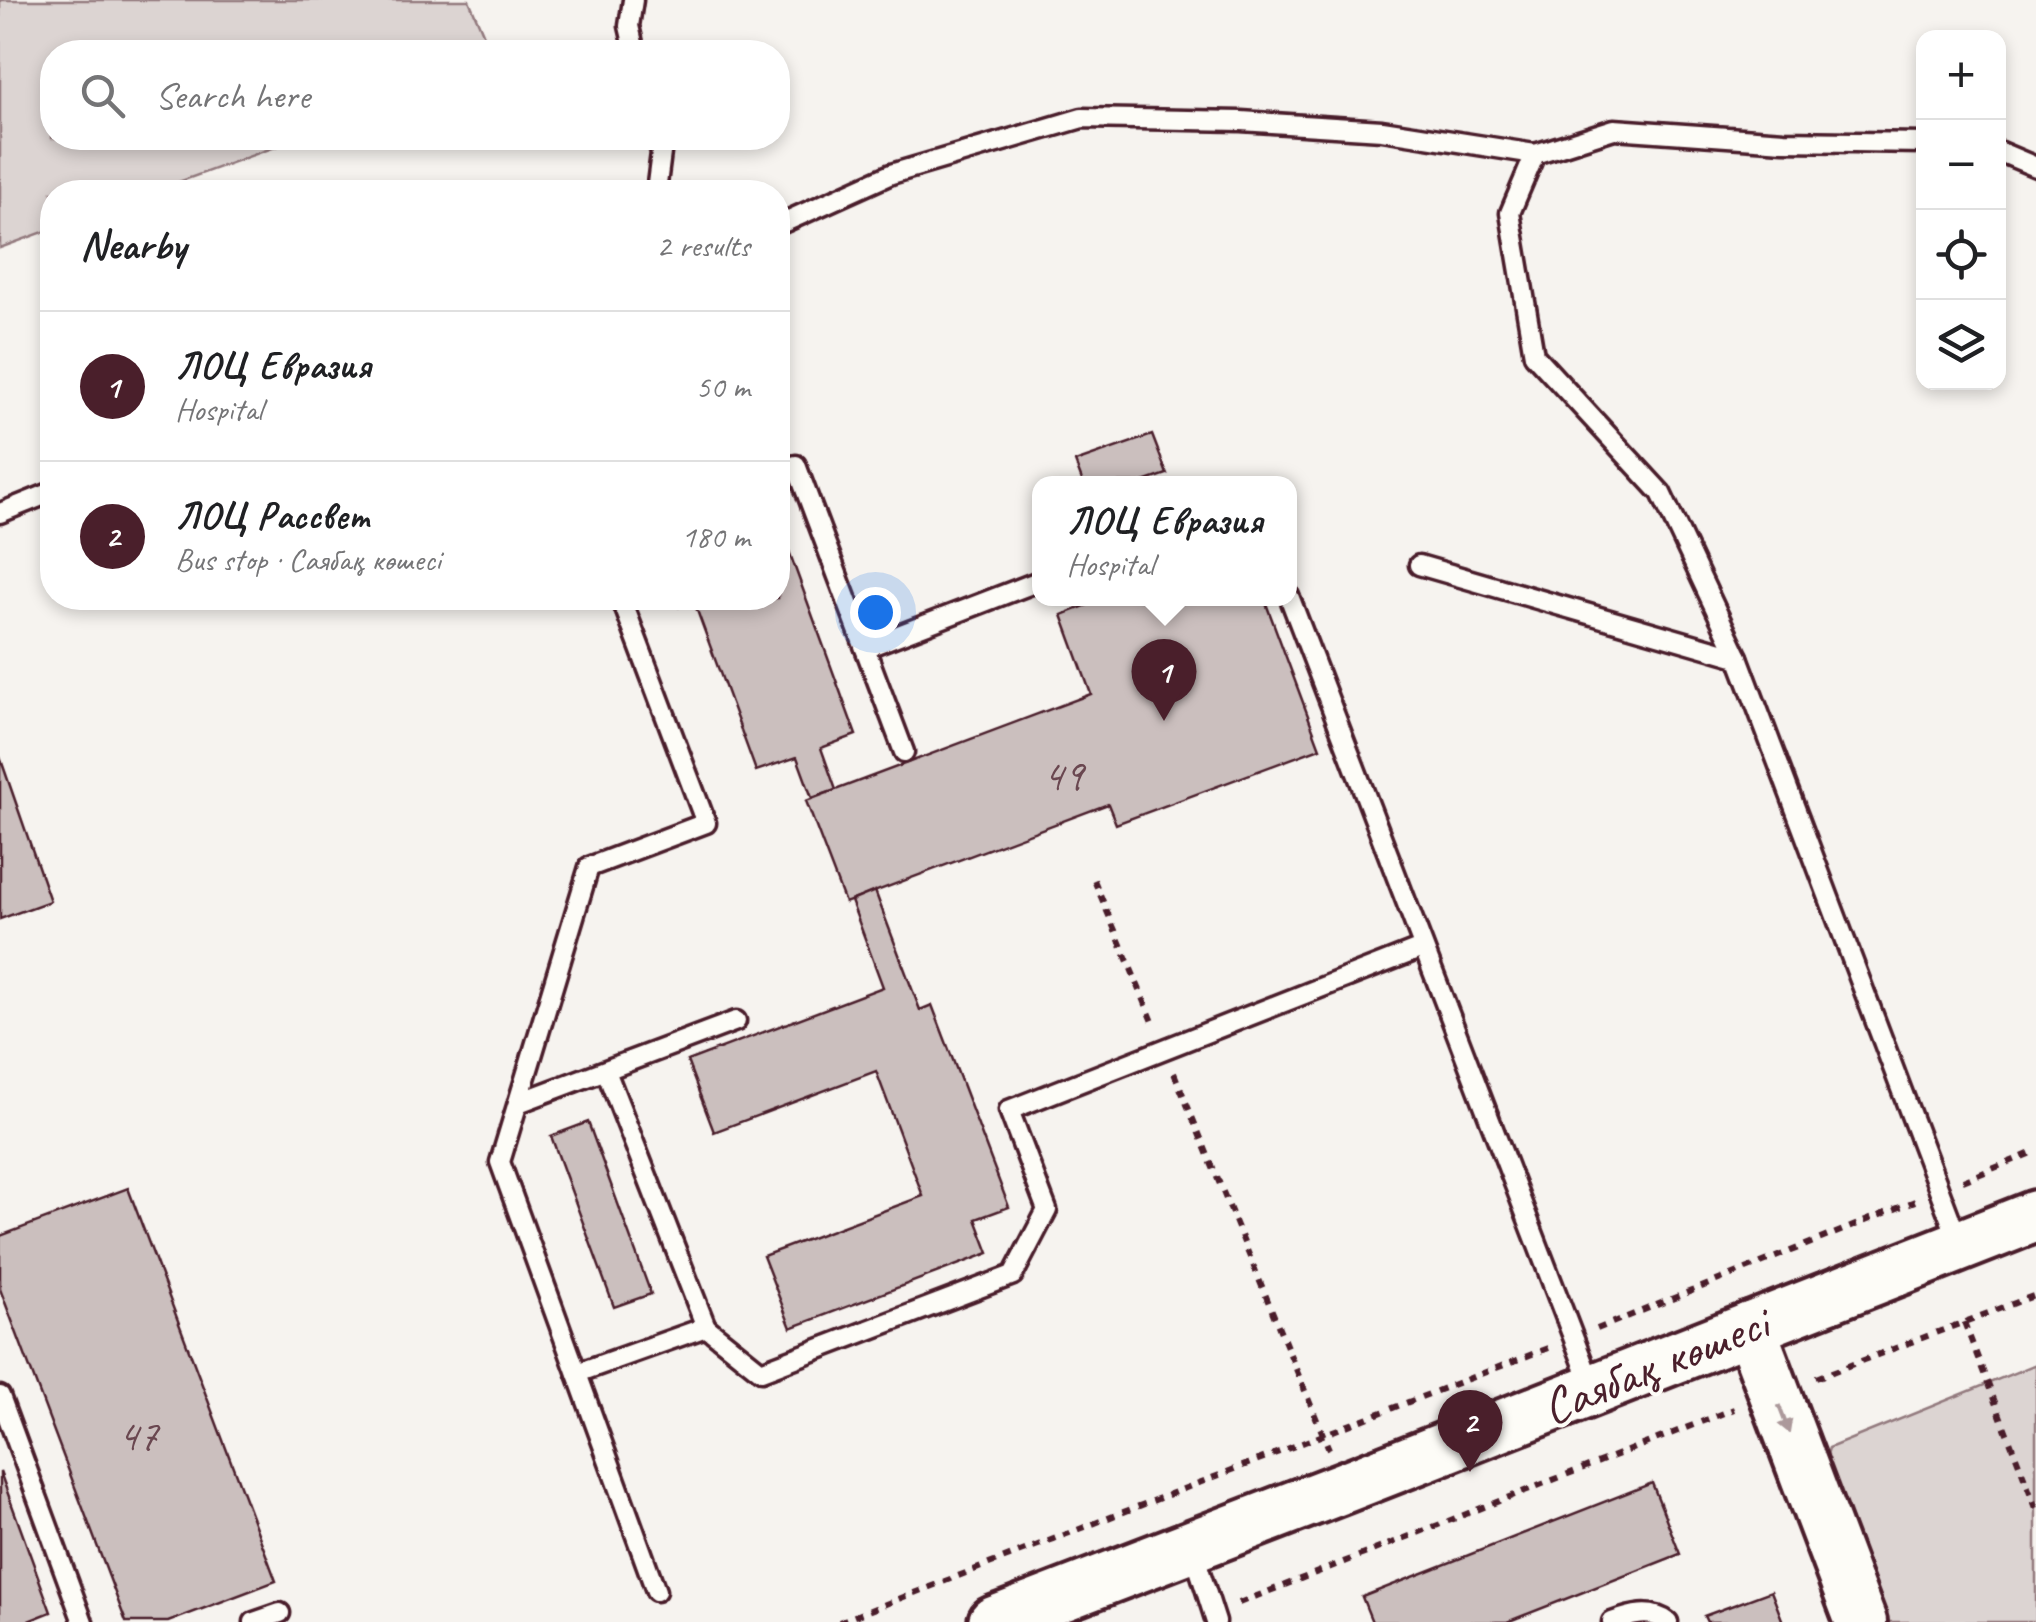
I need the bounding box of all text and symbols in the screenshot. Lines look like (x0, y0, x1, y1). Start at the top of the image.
map controls (1916, 30, 2006, 390)
button: + (1916, 30, 2006, 120)
search box (40, 40, 790, 150)
icon: search (75, 68, 130, 123)
text: Search here (155, 72, 310, 119)
button: − (1916, 120, 2006, 210)
button: locate (1916, 210, 2006, 300)
text: Nearby (80, 219, 186, 272)
text: 2 results (656, 225, 750, 266)
button: layers (1916, 300, 2006, 390)
text: ЛОЦ Евразия (175, 342, 371, 389)
text: 1 (105, 366, 120, 407)
text: 50 m (696, 366, 750, 407)
text: Hospital (175, 389, 262, 430)
popup (1032, 476, 1297, 606)
text: ЛОЦ Рассвет (175, 492, 368, 539)
text: ЛОЦ Евразия (1067, 497, 1262, 544)
text: 2 (105, 516, 120, 557)
text: 180 m (681, 516, 750, 557)
text: Bus stop · Саябақ көшесі (175, 539, 441, 580)
text: Hospital (1067, 544, 1154, 585)
your location (850, 587, 901, 638)
pin: 1 (1132, 638, 1196, 721)
house number: 49 (1043, 747, 1087, 804)
street label: Саябақ көшесі (1533, 1289, 1782, 1439)
pin: 2 (1438, 1390, 1502, 1472)
one-way arrow (1777, 1404, 1793, 1434)
house number: 47 (118, 1407, 161, 1464)

